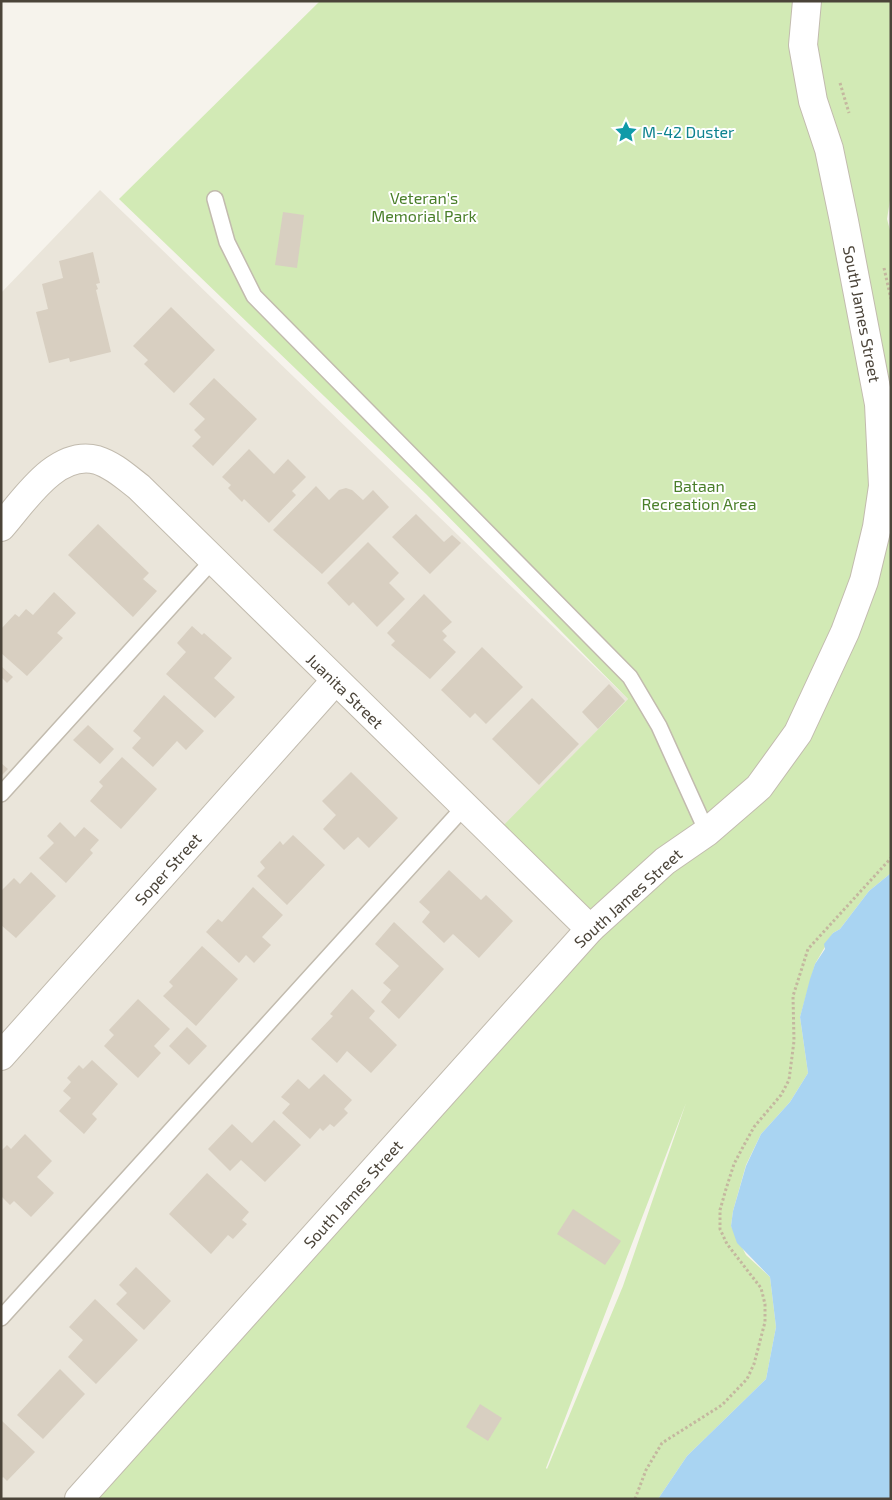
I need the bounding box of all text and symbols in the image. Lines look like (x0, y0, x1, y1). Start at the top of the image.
place icon: M-42 Duster (613, 119, 639, 145)
place label: M-42 Duster (642, 122, 735, 141)
park label: Veteran's Memorial Park (371, 188, 477, 225)
street label: South James Street (840, 244, 885, 384)
park label: Bataan Recreation Area (642, 476, 756, 513)
street label: Juanita Street (303, 649, 388, 732)
street label: Soper Street (130, 829, 205, 908)
street label: South James Street (570, 844, 686, 951)
street label: South James Street (299, 1136, 406, 1252)

